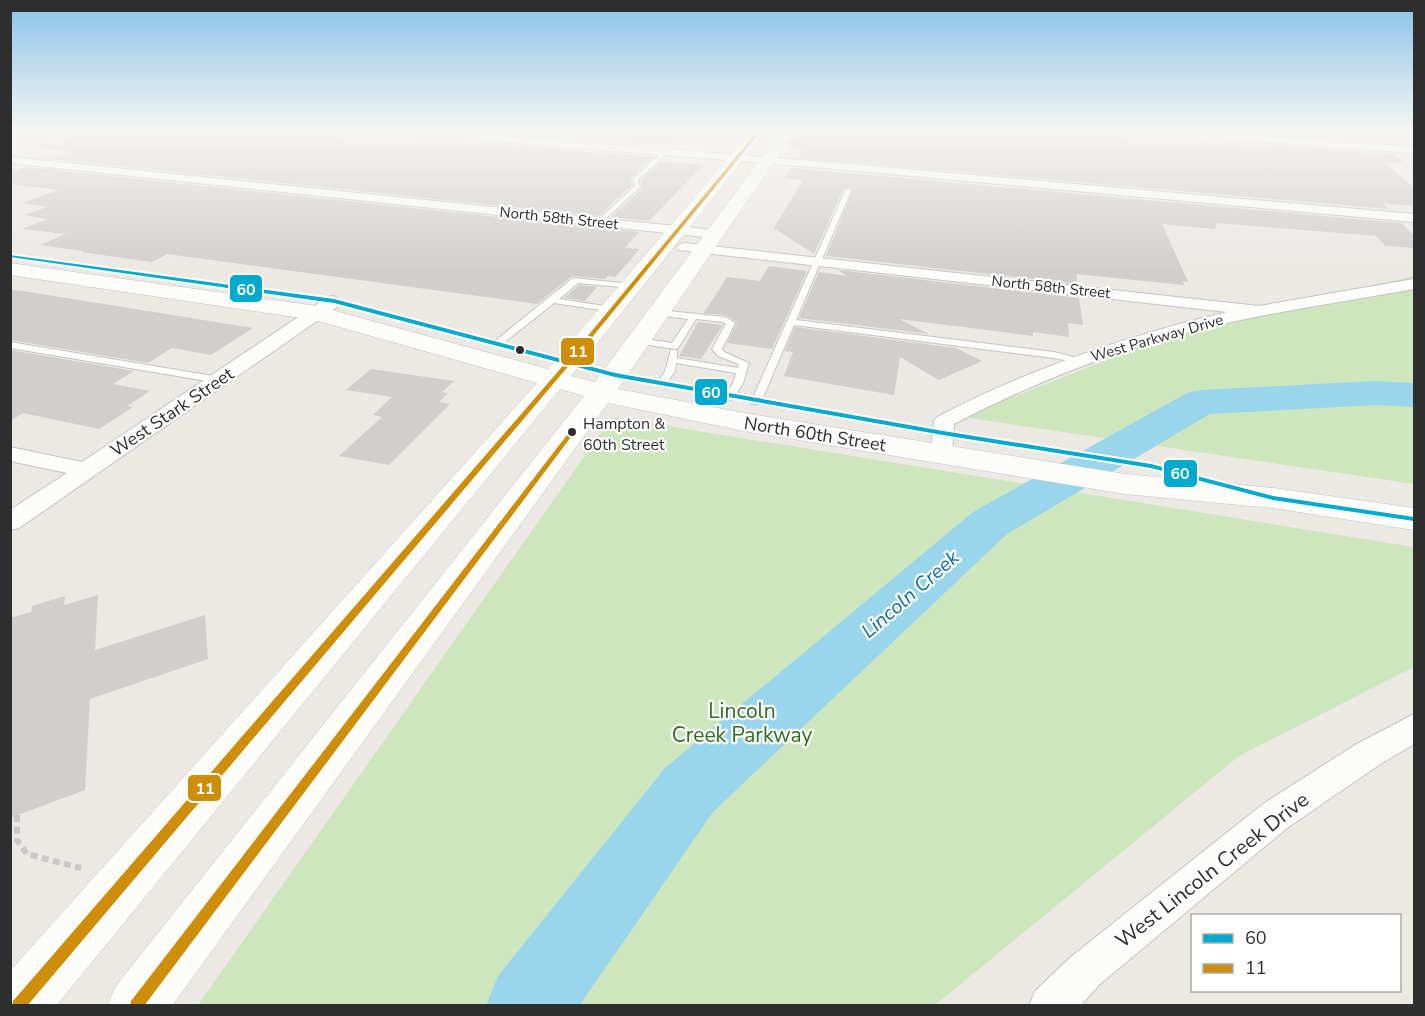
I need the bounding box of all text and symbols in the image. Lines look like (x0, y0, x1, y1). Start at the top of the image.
street label: North 58th Street (499, 202, 620, 234)
street label: North 58th Street (991, 271, 1112, 303)
line badge: 60 (229, 274, 263, 303)
text: 60 (236, 279, 256, 301)
street label: West Parkway Drive (1088, 309, 1226, 367)
line badge: 11 (560, 337, 595, 366)
text: 11 (568, 341, 588, 363)
unlabelled marker (514, 344, 526, 356)
street label: West Stark Street (106, 361, 239, 462)
line badge: 60 (694, 378, 728, 406)
text: 60 (701, 382, 721, 404)
street label: North 60th Street (742, 411, 888, 457)
place label: Hampton & 60th Street (583, 413, 665, 456)
marker: Hampton & 60th Street (566, 426, 578, 438)
line badge: 60 (1163, 459, 1198, 488)
text: 60 (1170, 463, 1190, 485)
water label: Lincoln Creek (856, 544, 966, 644)
park label: Lincoln Creek Parkway (672, 697, 813, 749)
line badge: 11 (187, 774, 222, 802)
text: 11 (195, 778, 215, 800)
street label: West Lincoln Creek Drive (1109, 786, 1315, 954)
legend (1191, 914, 1401, 992)
text: 60 (1245, 926, 1267, 950)
text: 11 (1245, 956, 1267, 980)

